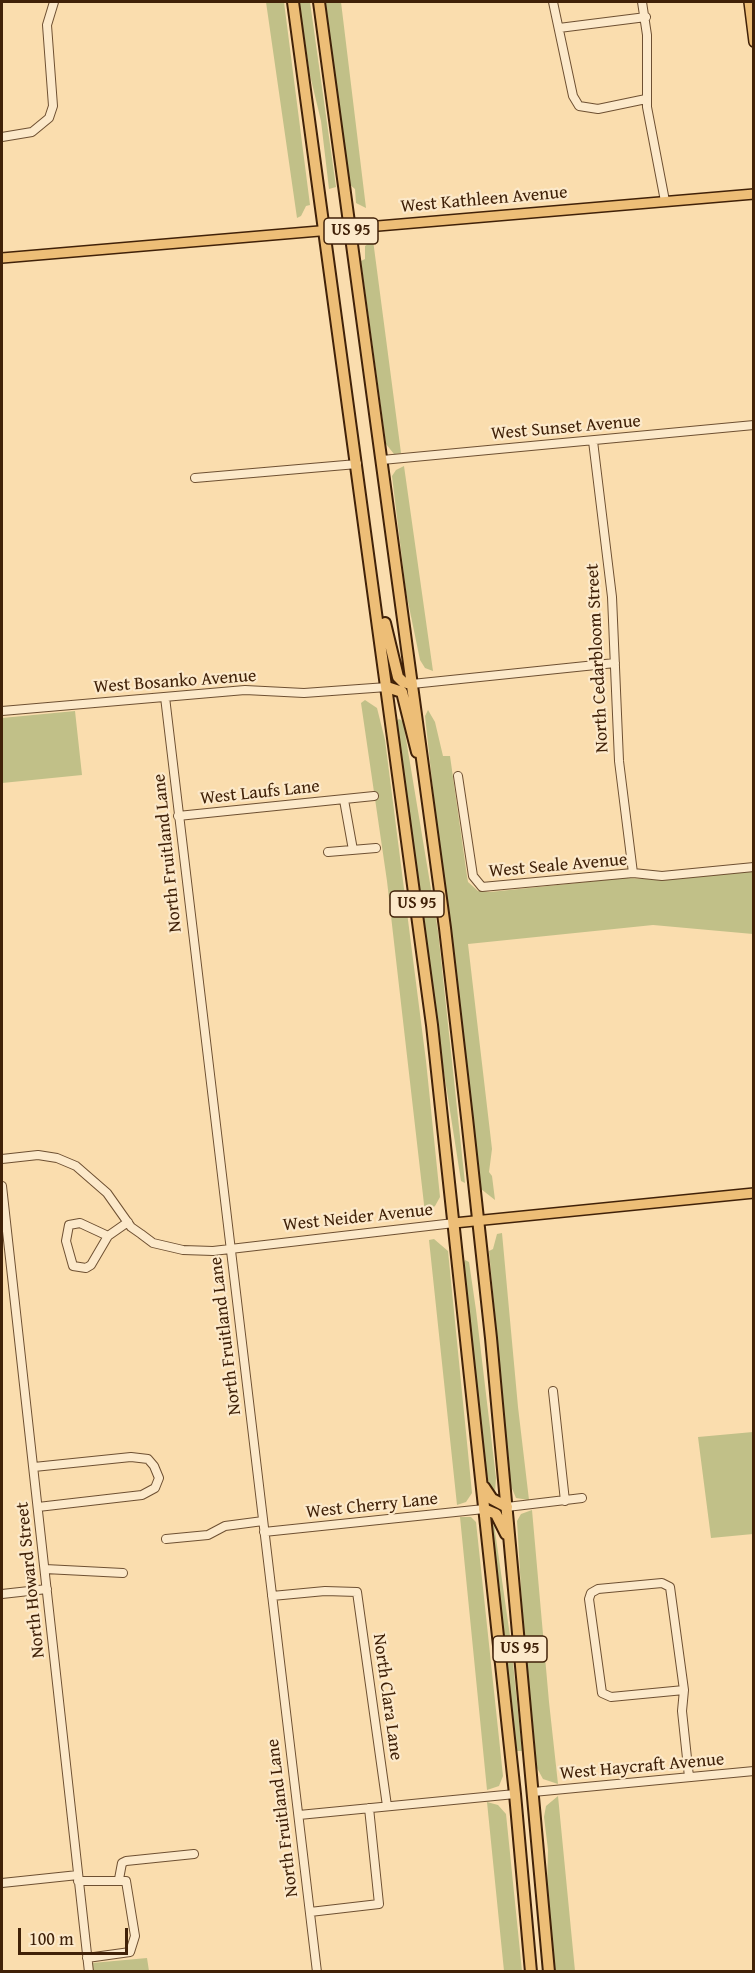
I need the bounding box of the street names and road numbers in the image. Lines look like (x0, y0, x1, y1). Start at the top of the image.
street label: West Kathleen Avenue (400, 182, 568, 218)
road number: US 95 (324, 218, 378, 244)
street label: West Sunset Avenue (490, 411, 642, 445)
street label: North Cedarbloom Street (582, 563, 614, 753)
street label: West Bosanko Avenue (93, 666, 257, 698)
street label: North Fruitland Lane (149, 773, 187, 933)
street label: West Laufs Lane (199, 776, 321, 810)
street label: West Seale Avenue (488, 849, 628, 883)
road number: US 95 (390, 891, 444, 917)
street label: West Neider Avenue (282, 1199, 434, 1237)
street label: North Fruitland Lane (206, 1256, 246, 1416)
street label: West Cherry Lane (305, 1488, 439, 1524)
street label: North Howard Street (12, 1501, 50, 1659)
street label: North Clara Lane (367, 1632, 407, 1762)
road number: US 95 (493, 1636, 547, 1662)
street label: North Fruitland Lane (263, 1738, 303, 1898)
street label: West Haycraft Avenue (559, 1749, 725, 1785)

